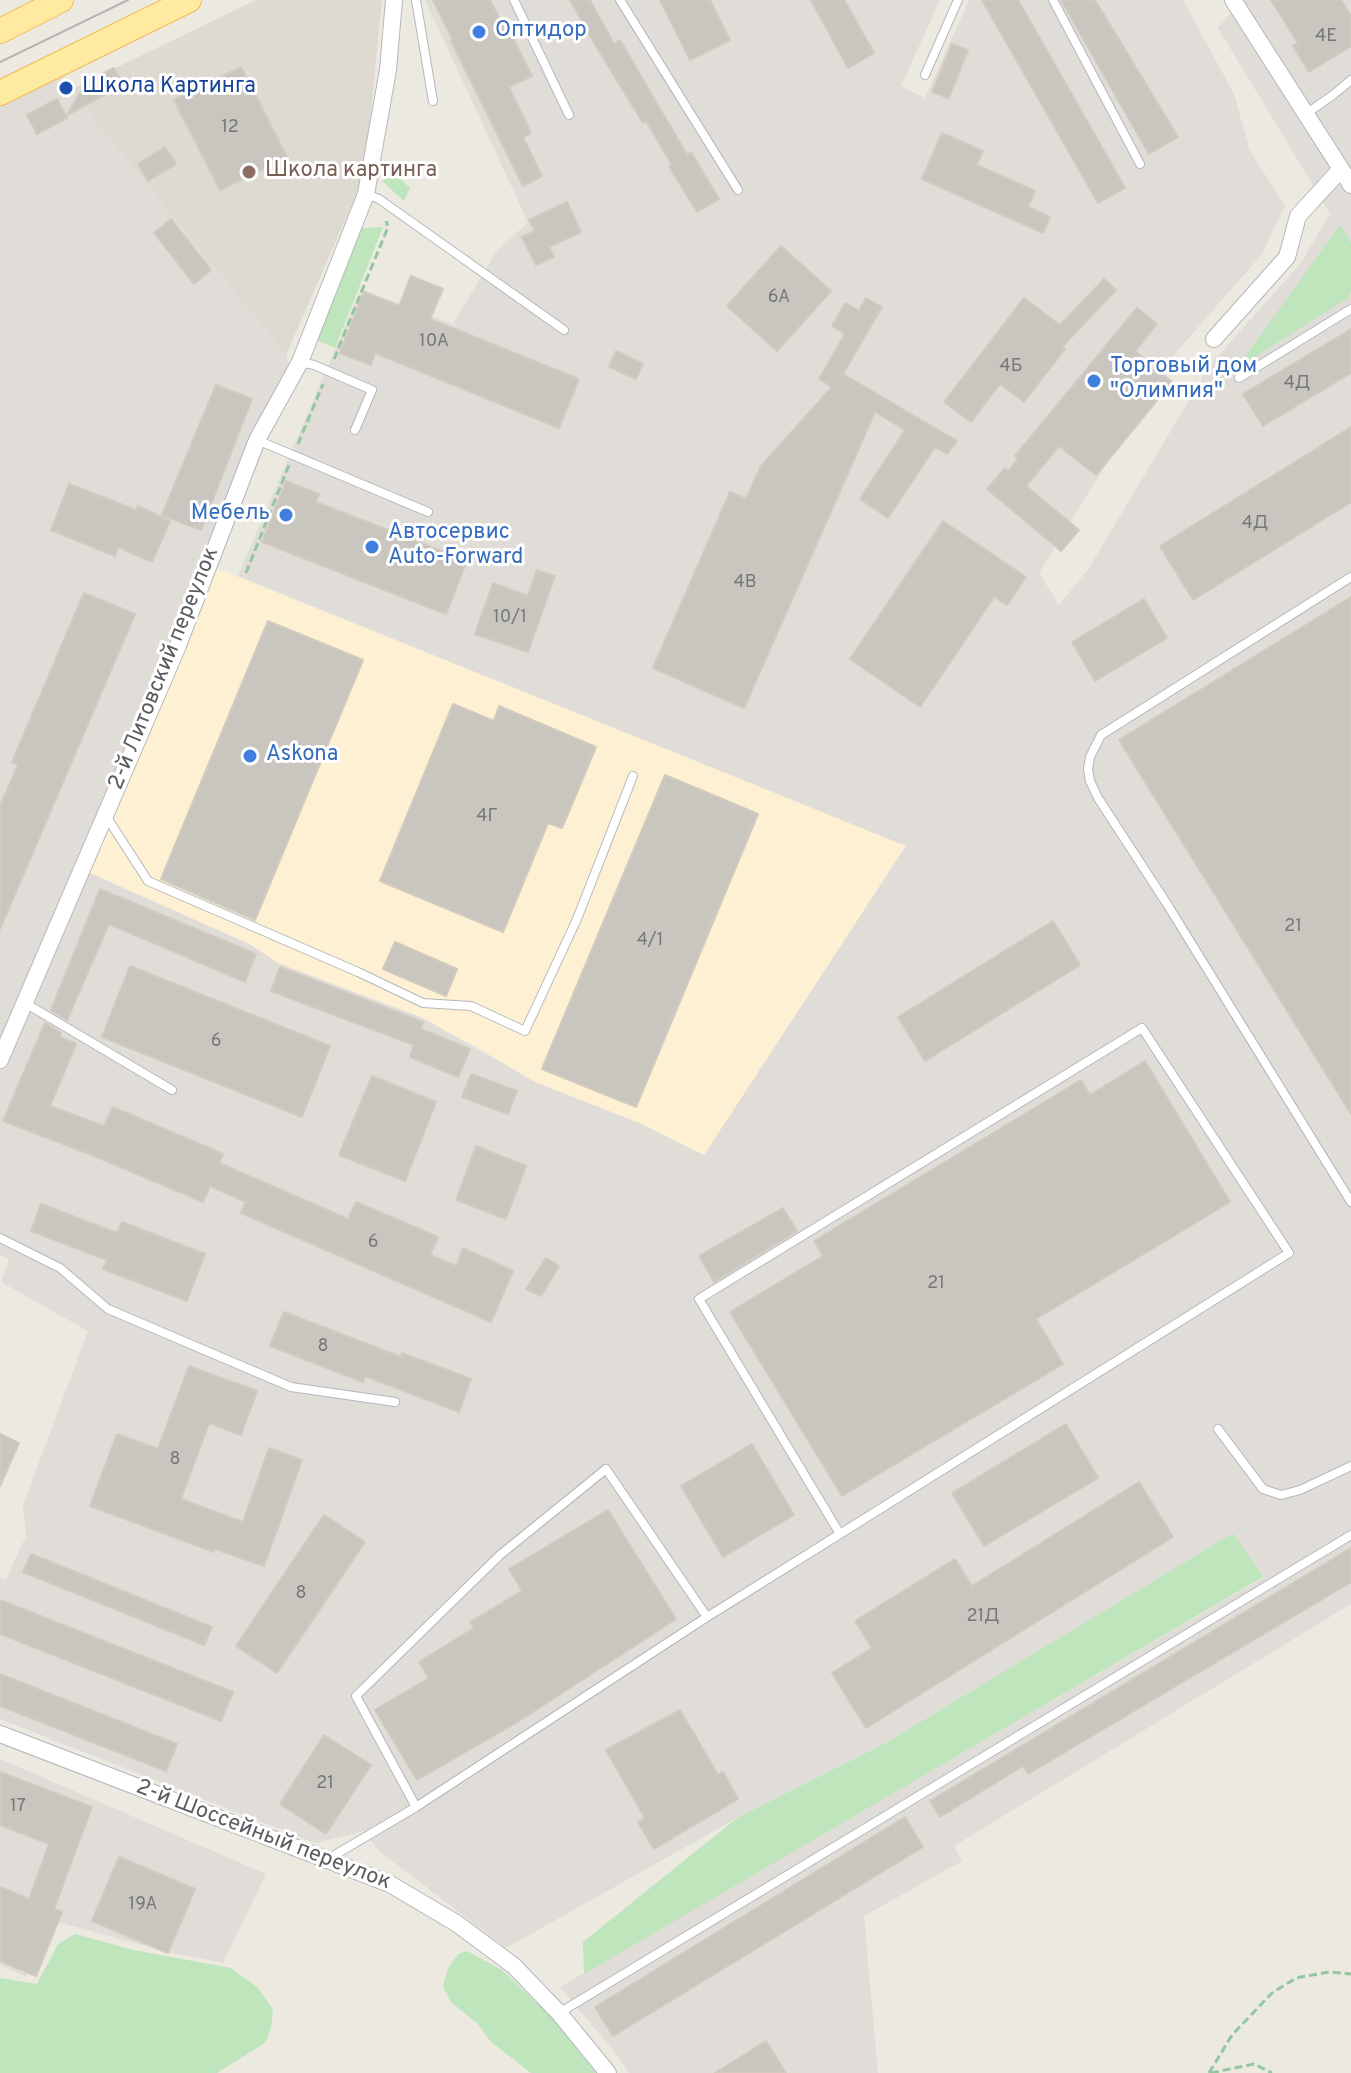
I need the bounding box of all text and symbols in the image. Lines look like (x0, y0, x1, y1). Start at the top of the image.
place label: Оптидор (495, 19, 587, 45)
marker: Оптидор (470, 23, 488, 41)
house number: 4Е (1315, 26, 1337, 48)
place label: Школа Картинга (82, 75, 256, 101)
marker: Школа Картинга (57, 79, 75, 97)
house number: 12 (221, 117, 239, 139)
place label: Школа картинга (265, 159, 437, 185)
marker: Школа картинга (240, 163, 258, 181)
house number: 6А (768, 287, 790, 309)
house number: 10А (419, 331, 449, 353)
place label: Торговый дом "Олимпия" (1110, 355, 1257, 406)
house number: 4Б (1000, 356, 1022, 378)
marker: Торговый дом "Олимпия" (1085, 372, 1103, 390)
house number: 4Д (1284, 373, 1310, 395)
place label: Мебель (191, 502, 270, 528)
marker: Мебель (277, 506, 295, 524)
house number: 4Д (1242, 513, 1268, 535)
place label: Автосервис Auto-Forward (388, 521, 523, 572)
marker: Автосервис Auto-Forward (363, 538, 381, 556)
street label: 2-й Литовский переулок (104, 544, 226, 794)
house number: 4В (734, 572, 756, 594)
house number: 10/1 (493, 607, 527, 629)
place label: Askona (266, 743, 338, 769)
marker: Askona (241, 747, 259, 765)
house number: 4Г (476, 806, 498, 828)
house number: 21 (1284, 916, 1302, 938)
house number: 4/1 (637, 930, 663, 952)
house number: 6 (211, 1031, 221, 1053)
house number: 6 (368, 1232, 378, 1254)
house number: 21 (927, 1273, 945, 1295)
house number: 8 (318, 1336, 328, 1358)
house number: 8 (170, 1449, 180, 1471)
house number: 8 (296, 1583, 306, 1605)
house number: 21Д (966, 1606, 1000, 1628)
house number: 21 (316, 1773, 334, 1795)
street label: 2-й Шоссейный переулок (132, 1775, 394, 1897)
house number: 17 (10, 1796, 26, 1818)
house number: 19А (129, 1894, 157, 1916)

